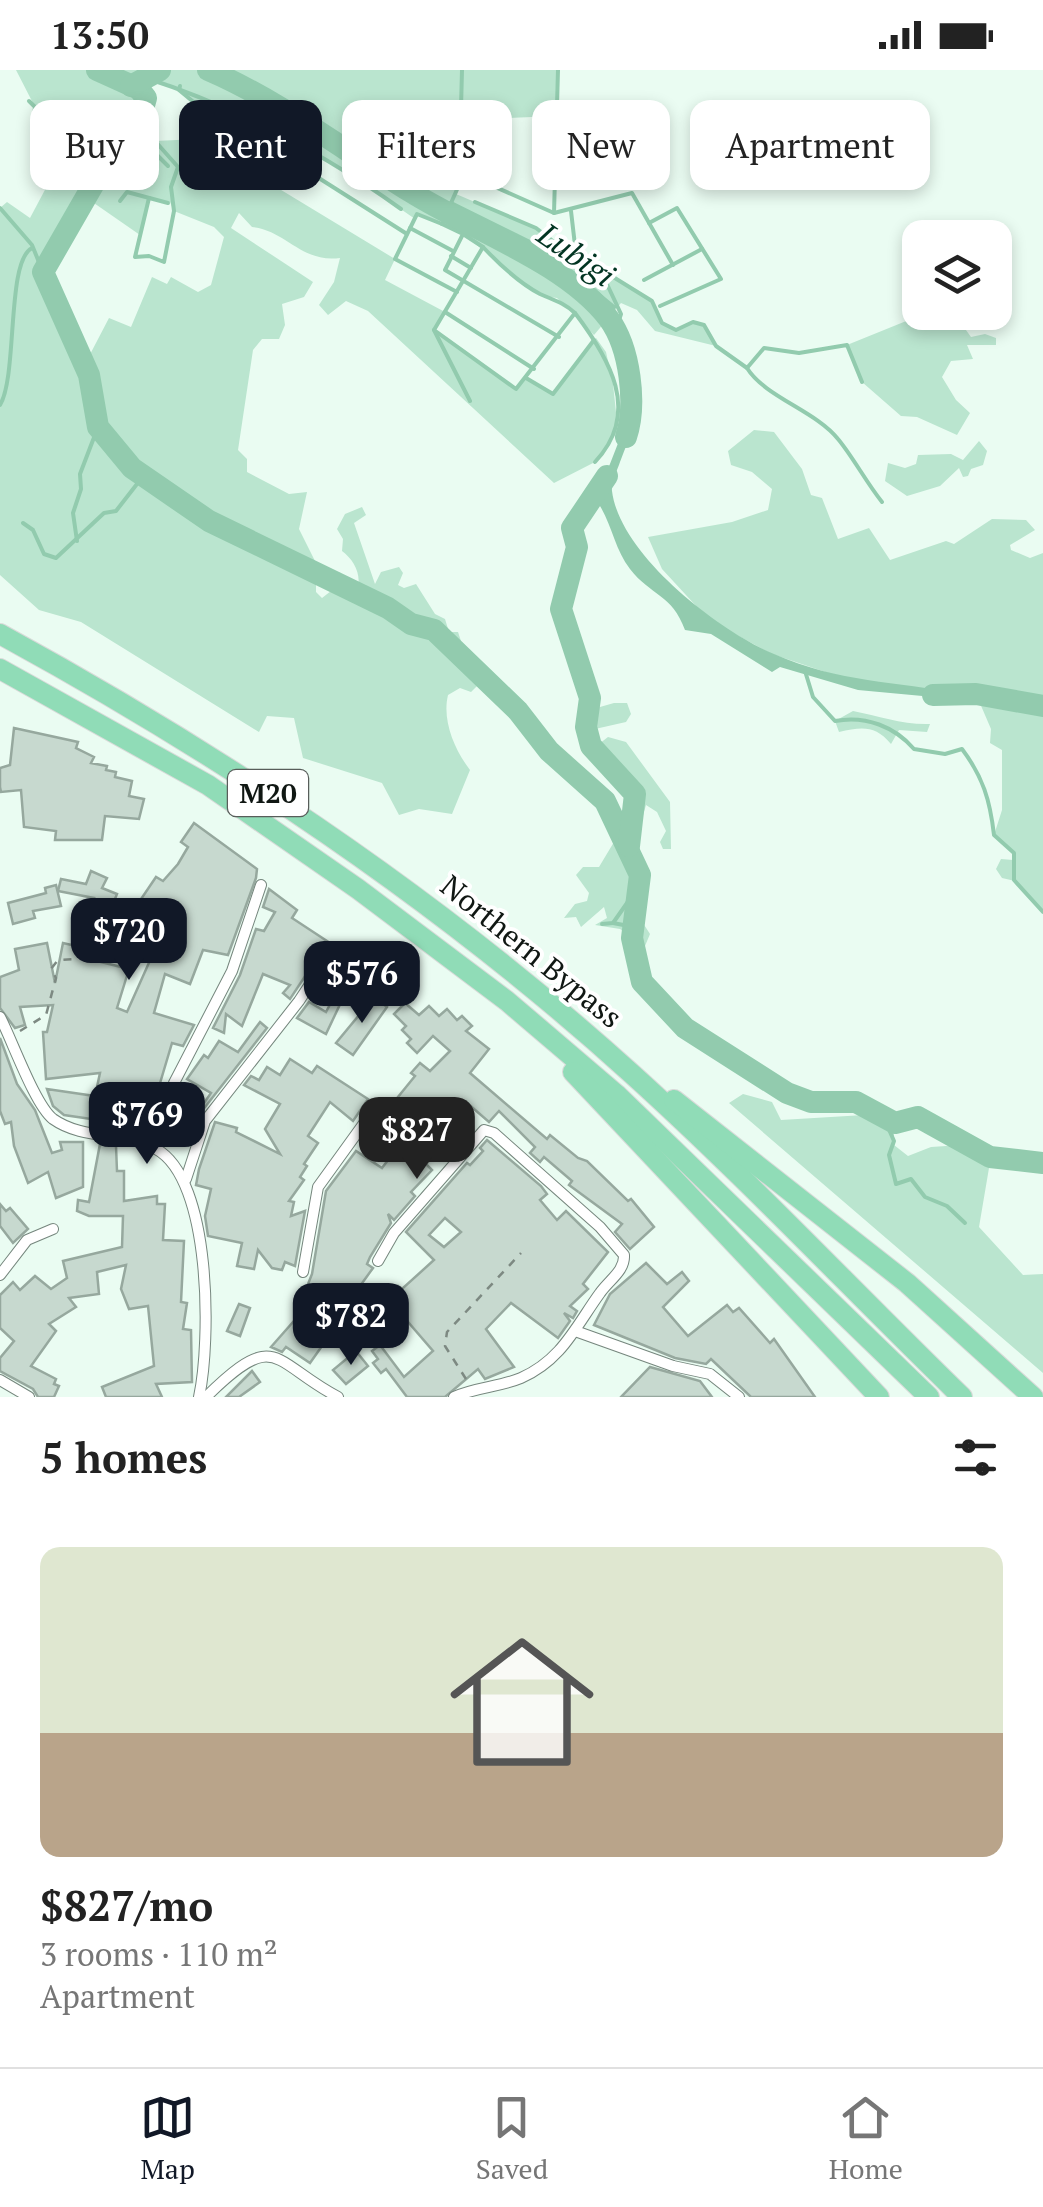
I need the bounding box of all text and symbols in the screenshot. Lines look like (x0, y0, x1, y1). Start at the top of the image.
text: 13:50 (50, 10, 149, 60)
chip: Buy (30, 100, 159, 190)
chip: Rent (179, 100, 322, 190)
chip: Filters (342, 100, 512, 190)
chip: New (532, 100, 670, 190)
chip: Apartment (690, 100, 930, 190)
water label: Lubigi (529, 212, 623, 296)
map controls (902, 220, 1012, 330)
button: layers (902, 220, 1012, 330)
road number: M20 (228, 770, 308, 816)
street label: Northern Bypass (433, 866, 631, 1037)
pin: $720 (70, 898, 188, 983)
text: $720 (93, 909, 165, 951)
pin: $576 (303, 941, 421, 1026)
text: $576 (326, 952, 398, 994)
pin: $769 (88, 1082, 206, 1167)
text: $769 (111, 1093, 183, 1135)
pin: $827 (358, 1097, 476, 1182)
text: $827 (381, 1108, 453, 1150)
pin: $782 (292, 1283, 410, 1368)
text: $782 (315, 1294, 387, 1336)
text: 5 homes (40, 1429, 207, 1485)
icon: filters (948, 1430, 1003, 1485)
icon: home (432, 1612, 612, 1792)
text: $827/mo (40, 1877, 213, 1933)
text: 3 rooms · 110 m² (40, 1933, 278, 1975)
text: Apartment (40, 1975, 195, 2017)
tab: Map (140, 2090, 195, 2187)
tab: Saved (476, 2090, 548, 2187)
tab: Home (829, 2090, 903, 2187)

